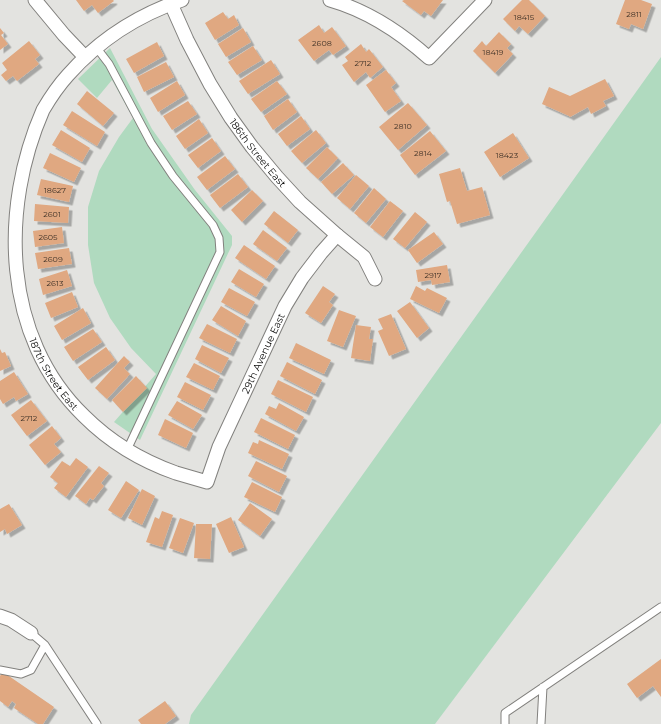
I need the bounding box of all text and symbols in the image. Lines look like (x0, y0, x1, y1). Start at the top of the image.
house number: 2811 (626, 9, 642, 19)
house number: 18415 (514, 12, 535, 22)
house number: 2608 (312, 38, 332, 48)
house number: 18419 (483, 47, 504, 57)
house number: 2712 (355, 58, 372, 68)
street label: 186th Street East (227, 116, 289, 190)
house number: 2810 (394, 121, 412, 131)
house number: 2814 (414, 148, 433, 158)
house number: 18423 (496, 150, 519, 160)
house number: 18627 (44, 185, 66, 195)
house number: 2601 (43, 209, 61, 219)
house number: 2605 (38, 232, 58, 242)
house number: 2609 (43, 254, 63, 264)
house number: 2917 (424, 270, 442, 280)
house number: 2613 (47, 278, 64, 288)
street label: 29th Avenue East (239, 311, 287, 395)
street label: 187th Street East (27, 336, 81, 413)
house number: 2712 (21, 413, 38, 423)

